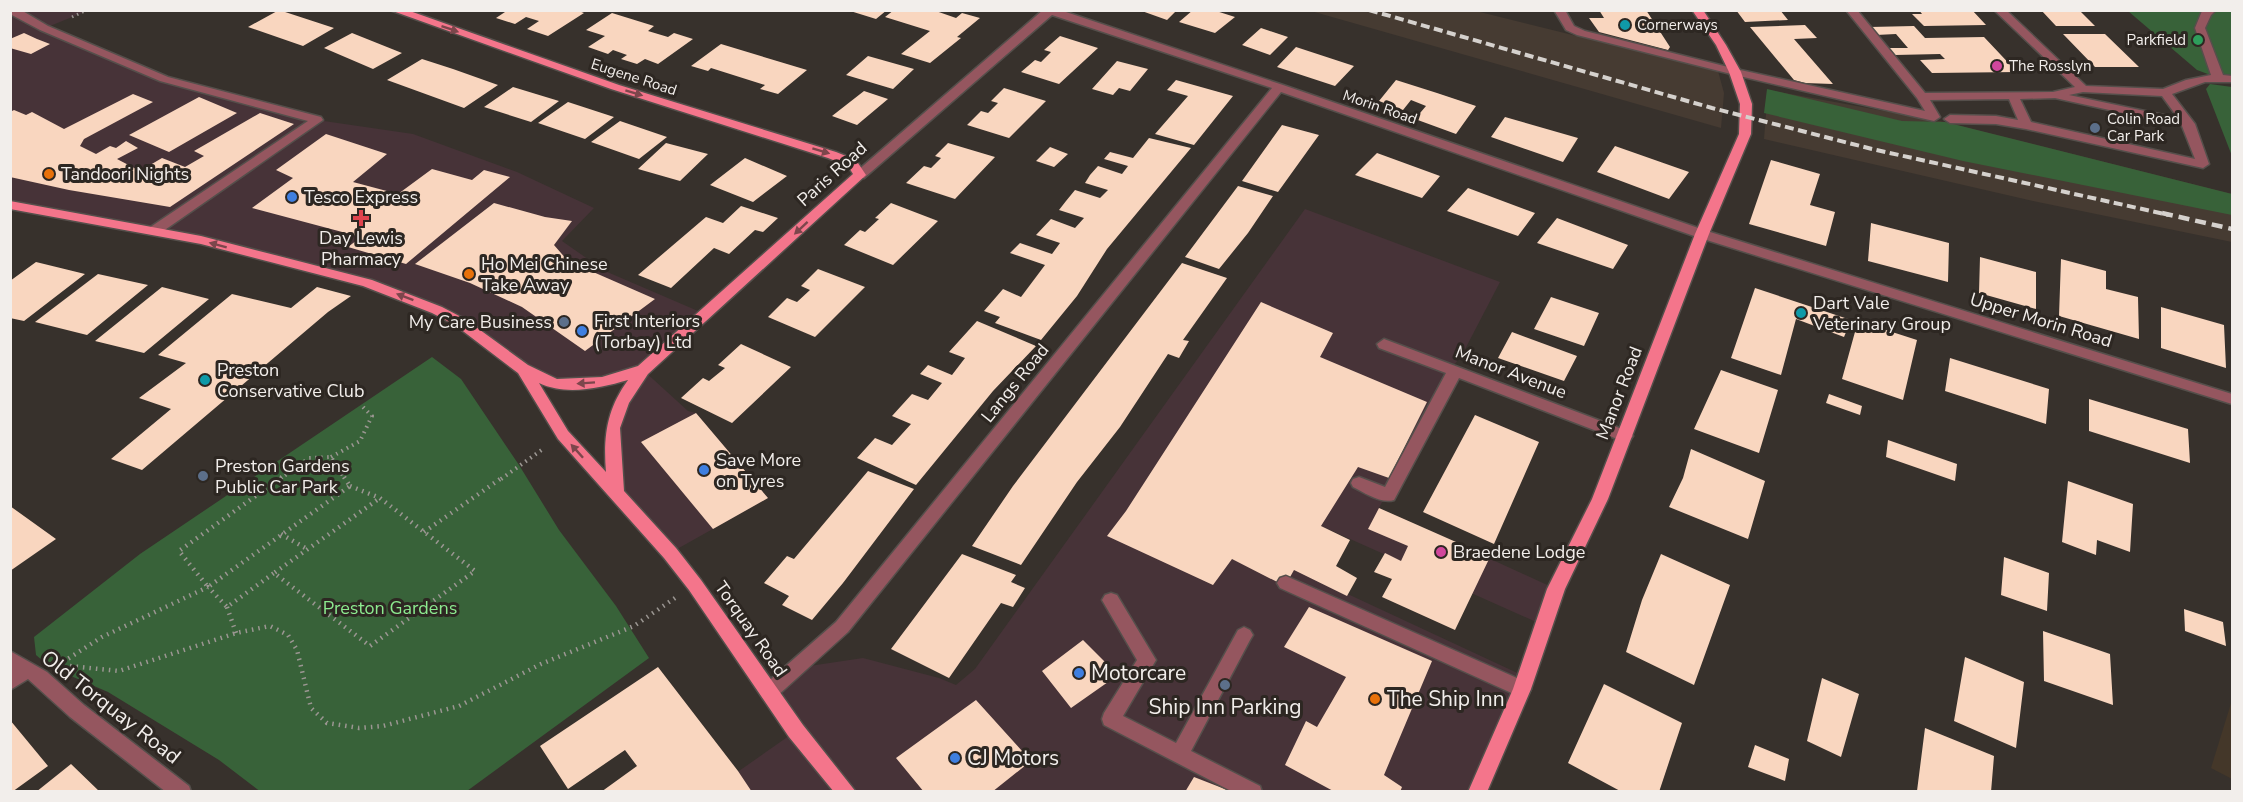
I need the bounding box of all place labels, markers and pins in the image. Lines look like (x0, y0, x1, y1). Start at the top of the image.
place label: Cornerways (1637, 15, 1718, 35)
marker: Cornerways (1618, 18, 1632, 32)
place label: Parkfield (2127, 30, 2186, 50)
marker: Parkfield (2191, 33, 2205, 47)
place label: The Rosslyn (2009, 56, 2092, 76)
marker: The Rosslyn (1990, 59, 2004, 73)
place label: Colin Road Car Park (2107, 109, 2180, 146)
marker: Colin Road Car Park (2088, 121, 2102, 135)
place label: Tandoori Nights (61, 162, 189, 186)
marker: Tandoori Nights (42, 167, 56, 181)
place label: Tesco Express (304, 185, 418, 209)
marker: Tesco Express (285, 190, 299, 204)
marker: Day Lewis Pharmacy (354, 211, 368, 225)
place label: Day Lewis Pharmacy (319, 226, 403, 271)
place label: Ho Mei Chinese Take Away (481, 252, 608, 297)
marker: Ho Mei Chinese Take Away (462, 267, 476, 281)
place label: Dart Vale Veterinary Group (1812, 291, 1951, 336)
marker: Dart Vale Veterinary Group (1794, 306, 1808, 320)
place label: First Interiors (Torbay) Ltd (594, 309, 700, 354)
place label: My Care Business (409, 310, 552, 334)
marker: My Care Business (557, 315, 571, 329)
marker: First Interiors (Torbay) Ltd (575, 324, 589, 338)
place label: Preston Conservative Club (217, 358, 364, 403)
marker: Preston Conservative Club (198, 373, 212, 387)
place label: Save More on Tyres (716, 448, 801, 493)
place label: Preston Gardens Public Car Park (215, 454, 350, 499)
marker: Save More on Tyres (697, 463, 711, 477)
marker: Preston Gardens Public Car Park (196, 469, 210, 483)
place label: Braedene Lodge (1453, 540, 1585, 564)
marker: Braedene Lodge (1434, 545, 1448, 559)
place label: Motorcare (1091, 659, 1186, 687)
marker: Motorcare (1072, 666, 1086, 680)
marker: Ship Inn Parking (1218, 678, 1232, 692)
place label: The Ship Inn (1387, 685, 1505, 713)
marker: The Ship Inn (1368, 692, 1382, 706)
place label: Ship Inn Parking (1148, 693, 1302, 721)
place label: CJ Motors (967, 744, 1059, 772)
marker: CJ Motors (948, 751, 962, 765)

